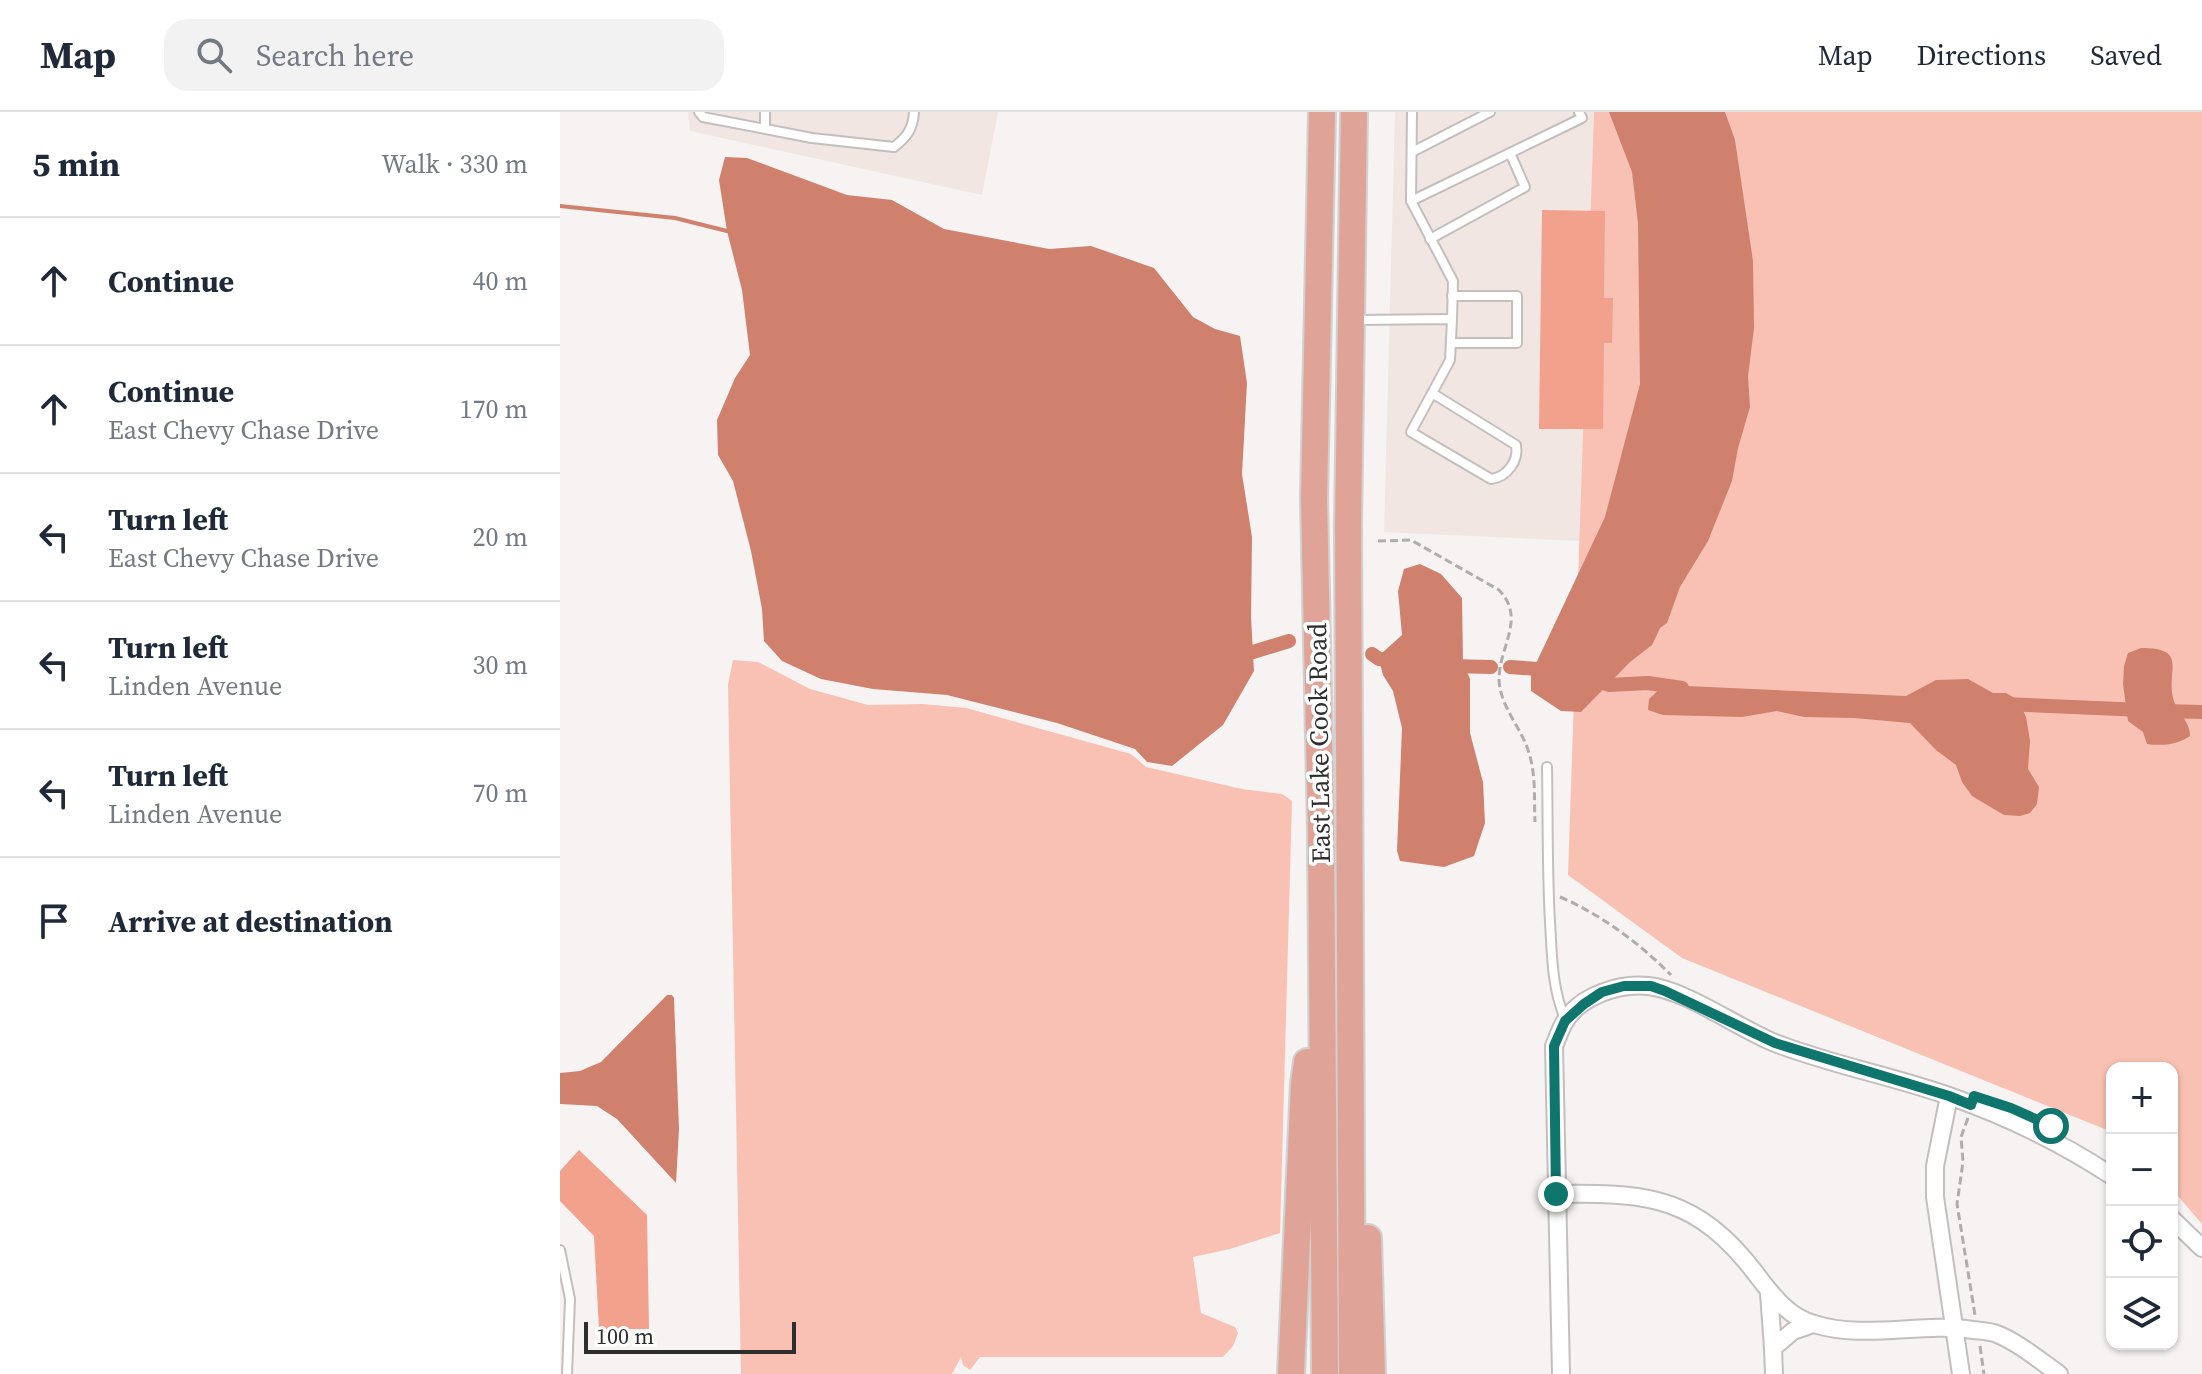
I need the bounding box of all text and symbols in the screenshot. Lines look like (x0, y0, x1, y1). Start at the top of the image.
search box (164, 19, 724, 91)
text: Map (40, 29, 116, 81)
icon: search (192, 33, 236, 77)
text: Search here (256, 35, 414, 76)
text: Map (1818, 36, 1873, 74)
text: Directions (1917, 36, 2046, 74)
text: Saved (2090, 36, 2162, 74)
text: 5 min (32, 141, 120, 187)
text: Walk · 330 m (381, 146, 528, 182)
icon: ahead (32, 259, 76, 303)
text: Continue (108, 261, 234, 302)
text: 40 m (473, 263, 528, 299)
text: Continue (108, 371, 234, 412)
icon: ahead (32, 387, 76, 431)
text: 170 m (460, 391, 528, 427)
text: East Chevy Chase Drive (108, 412, 379, 448)
text: Turn left (108, 499, 228, 540)
icon: left (32, 515, 76, 559)
text: 20 m (473, 519, 528, 555)
text: East Chevy Chase Drive (108, 540, 379, 576)
street label: East Lake Cook Road (1299, 622, 1339, 863)
text: Turn left (108, 627, 228, 668)
icon: left (32, 643, 76, 687)
text: 30 m (473, 647, 528, 683)
text: Linden Avenue (108, 668, 282, 704)
text: Turn left (108, 755, 228, 796)
icon: left (32, 771, 76, 815)
text: 70 m (473, 775, 528, 811)
text: Linden Avenue (108, 796, 282, 832)
icon: arrive (32, 899, 76, 943)
text: Arrive at destination (108, 901, 393, 942)
map controls (2106, 1062, 2178, 1350)
button: + (2106, 1062, 2178, 1134)
route start (2033, 1108, 2069, 1144)
button: − (2106, 1134, 2178, 1206)
route end (1538, 1176, 1574, 1212)
button: locate (2106, 1206, 2178, 1278)
button: layers (2106, 1278, 2178, 1350)
scale bar (584, 1318, 796, 1354)
text: 100 m (596, 1321, 654, 1351)

